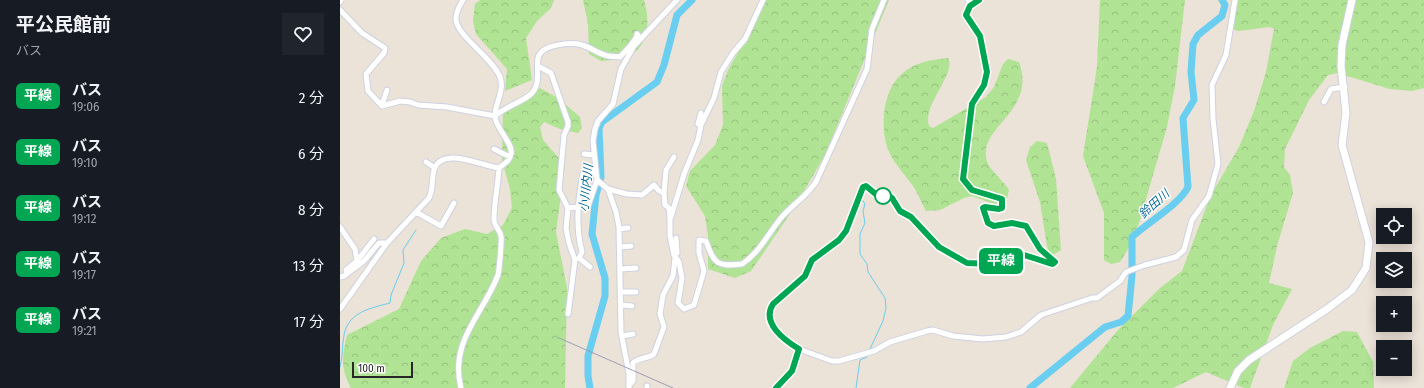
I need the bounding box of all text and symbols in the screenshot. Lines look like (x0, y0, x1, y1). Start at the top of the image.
text: 平公民館前 (16, 13, 111, 36)
button: heart (282, 13, 324, 55)
text: バス (16, 43, 42, 58)
text: バス (72, 81, 102, 99)
text: 平線 (24, 87, 52, 104)
text: 2 分 (299, 89, 324, 107)
text: 19:06 (72, 99, 99, 114)
text: バス (72, 137, 102, 155)
text: 平線 (24, 143, 52, 160)
text: 6 分 (298, 145, 324, 163)
text: 19:10 (72, 155, 97, 170)
water label: 小川内川 (577, 161, 596, 213)
water label: 鈴田川 (1136, 185, 1174, 221)
unlabelled marker (874, 187, 892, 205)
text: バス (72, 193, 102, 211)
text: 平線 (24, 199, 52, 216)
text: 8 分 (298, 201, 324, 219)
map controls (1376, 208, 1412, 376)
button: locate (1376, 208, 1412, 244)
text: 19:12 (72, 211, 96, 226)
line badge: 平線 (983, 248, 1019, 274)
text: バス (72, 249, 102, 267)
text: 平線 (987, 252, 1015, 269)
button: layers (1376, 252, 1412, 288)
text: 平線 (24, 255, 52, 272)
text: 13 分 (293, 257, 324, 275)
text: 19:17 (72, 267, 96, 282)
button: + (1376, 296, 1412, 332)
text: バス (72, 305, 102, 323)
text: 平線 (24, 311, 52, 328)
text: 17 分 (294, 313, 324, 331)
text: 19:21 (72, 323, 97, 338)
button: − (1376, 340, 1412, 376)
scale bar (352, 360, 413, 379)
text: 100 m (358, 362, 385, 375)

